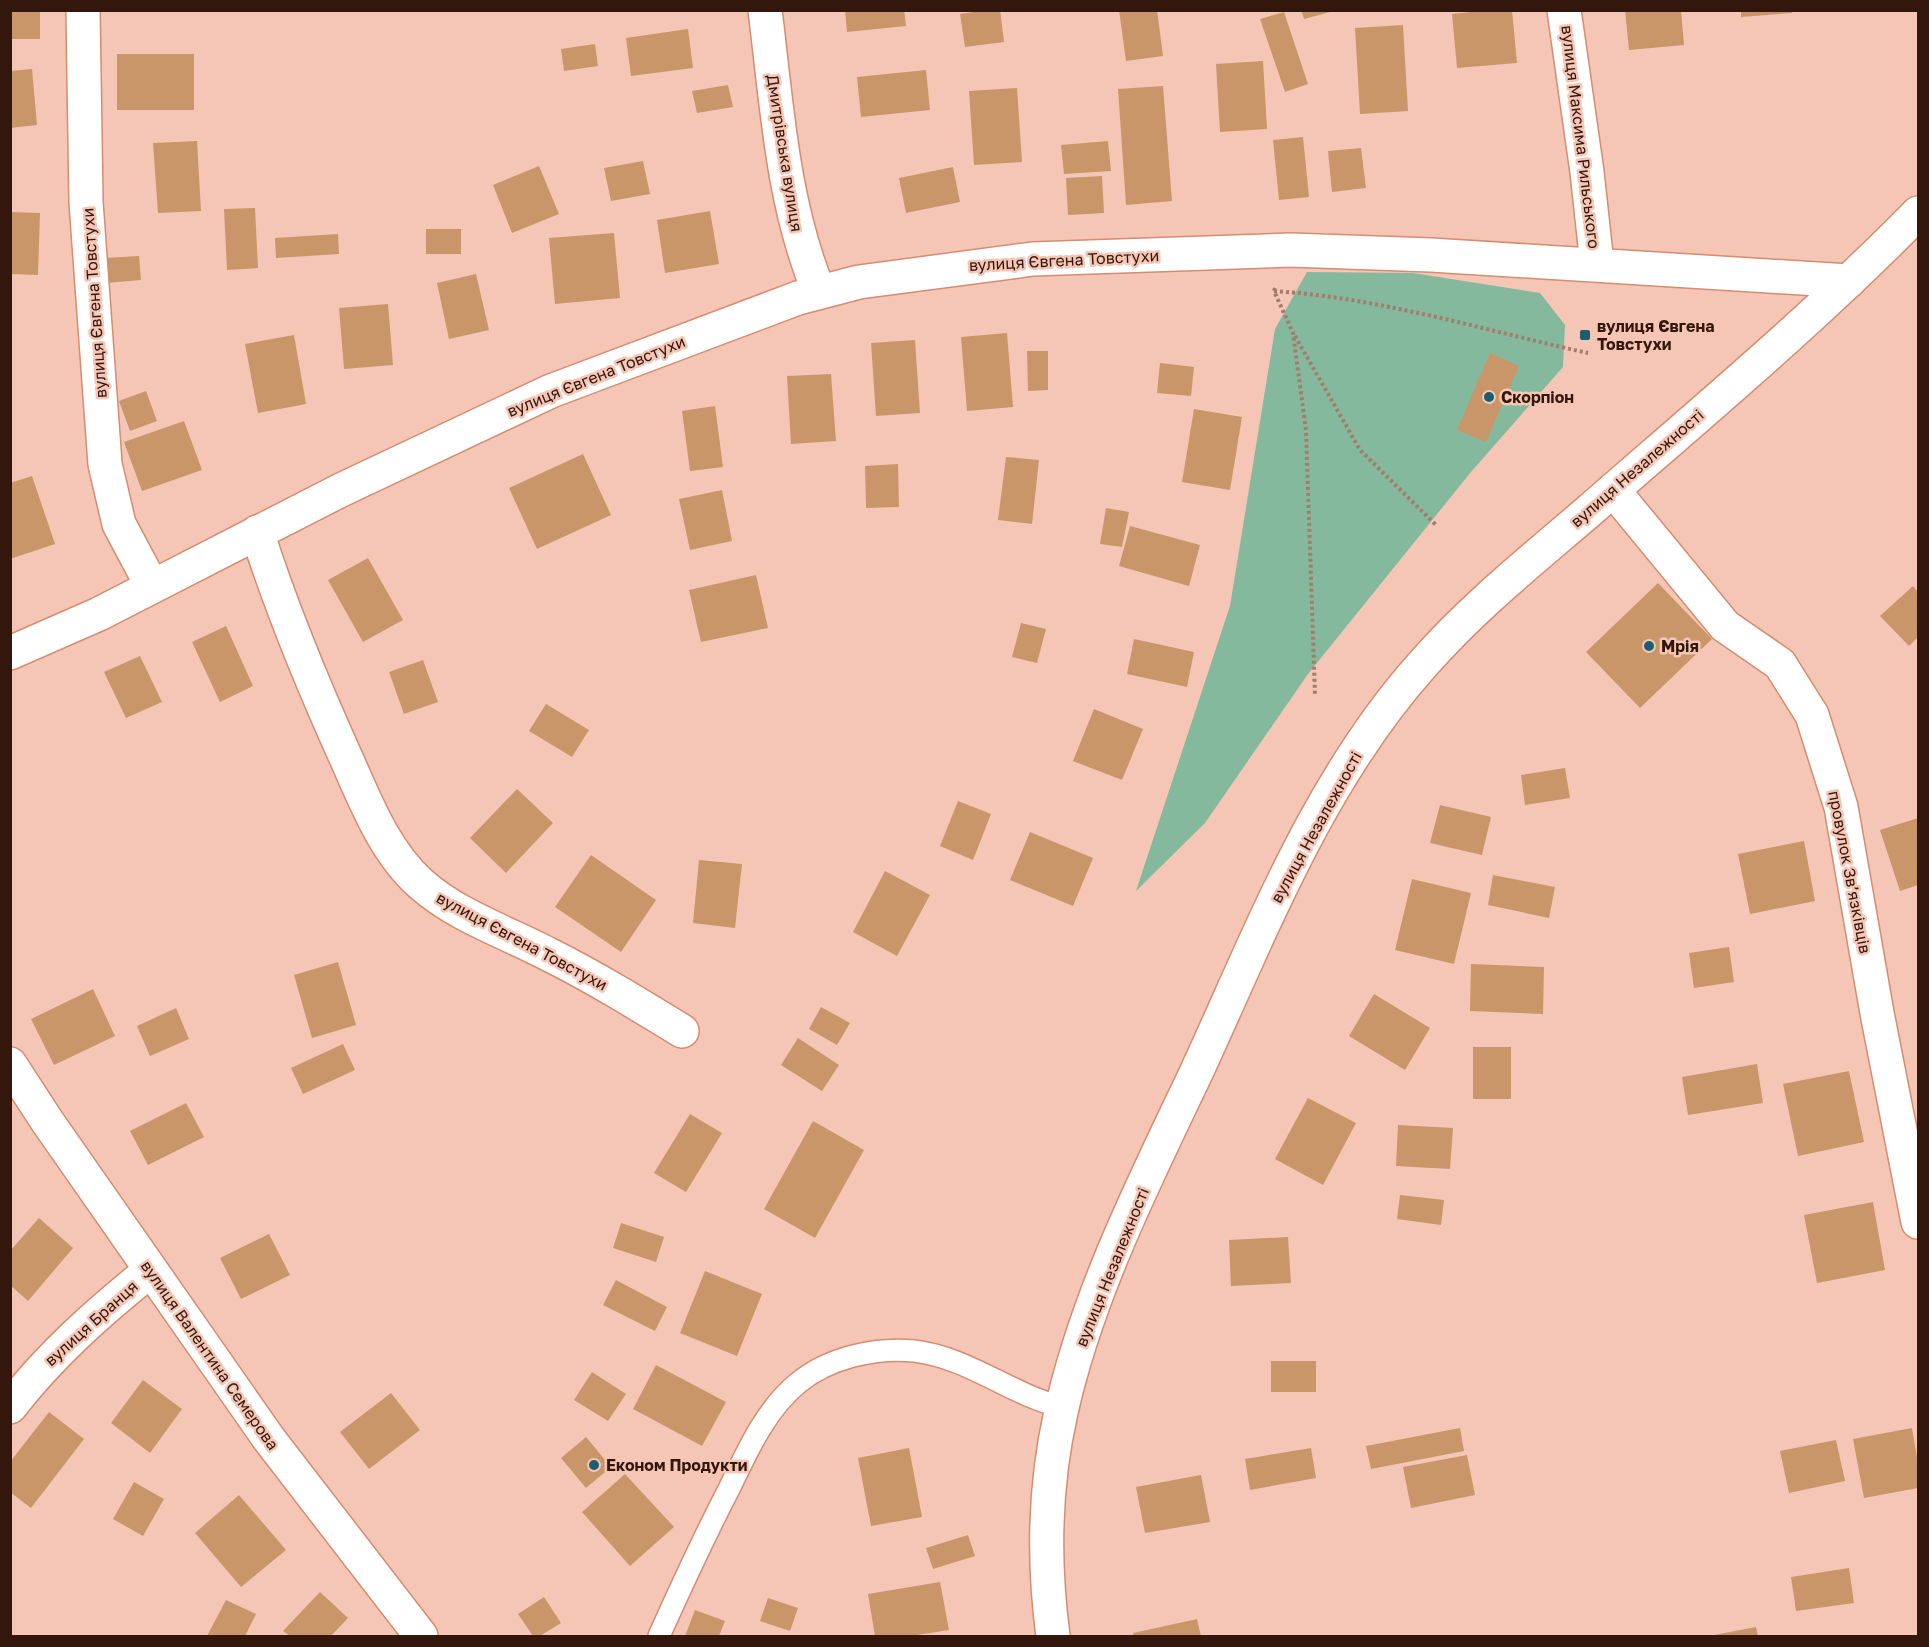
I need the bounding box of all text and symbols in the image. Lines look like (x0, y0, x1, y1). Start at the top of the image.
street label: вулиця Максима Рильського (1557, 24, 1605, 250)
street label: Дмитрівська вулиця (763, 73, 807, 233)
street label: вулиця Євгена Товстухи (77, 207, 111, 399)
street label: вулиця Євгена Товстухи (968, 245, 1160, 275)
place label: вулиця Євгена Товстухи (1597, 316, 1714, 354)
marker: вулиця Євгена Товстухи (1578, 328, 1592, 342)
street label: вулиця Євгена Товстухи (504, 331, 688, 421)
place label: Скорпіон (1501, 387, 1574, 407)
marker: Скорпіон (1482, 390, 1496, 404)
street label: вулиця Незалежності (1566, 405, 1708, 531)
place label: Мрія (1661, 636, 1699, 656)
marker: Мрія (1642, 639, 1656, 653)
street label: вулиця Незалежності (1266, 748, 1366, 906)
street label: провулок Звʼязківців (1824, 789, 1876, 955)
street label: вулиця Євгена Товстухи (433, 887, 611, 995)
street label: вулиця Незалежності (1071, 1184, 1153, 1350)
street label: вулиця Валентина Семерова (137, 1256, 283, 1454)
street label: вулиця Бранця (40, 1276, 142, 1370)
place label: Економ Продукти (606, 1455, 748, 1475)
marker: Економ Продукти (587, 1458, 601, 1472)

